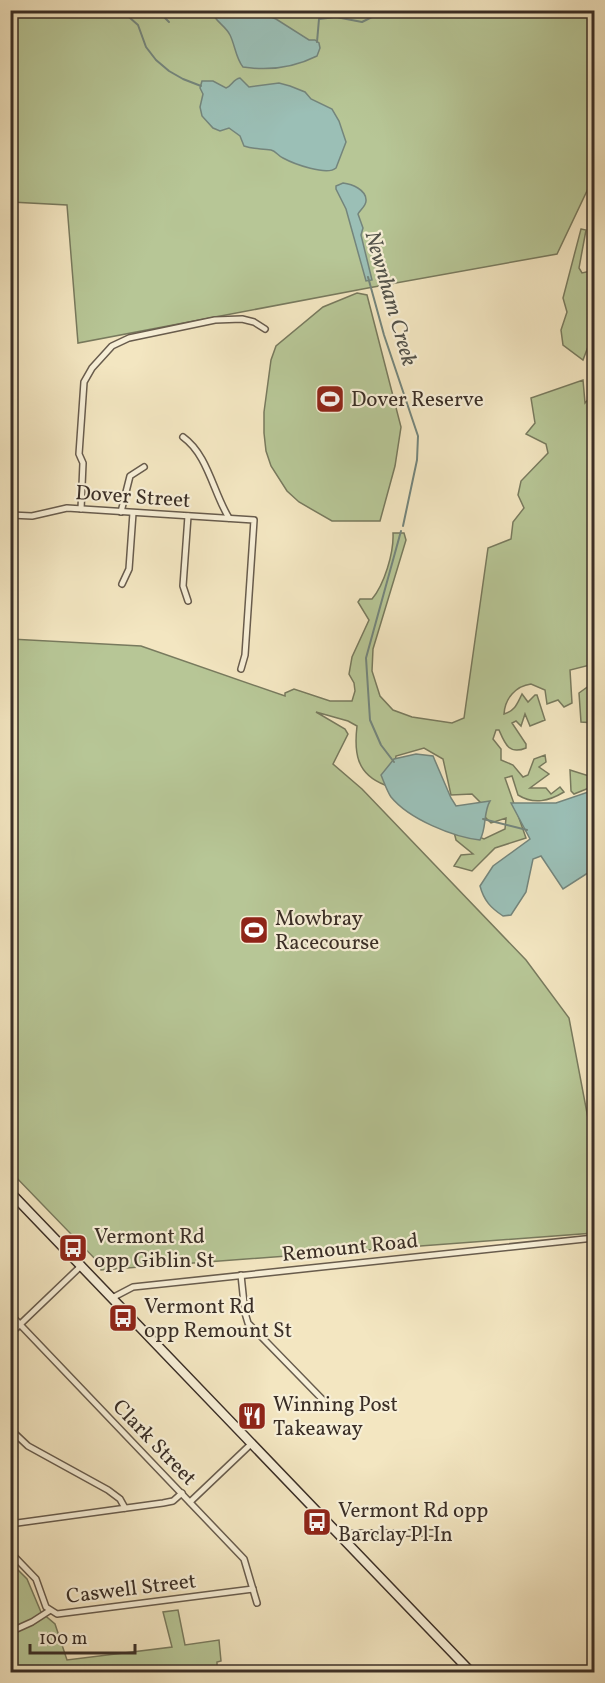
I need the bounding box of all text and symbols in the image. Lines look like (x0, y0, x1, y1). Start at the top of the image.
water label: Newnham Creek (356, 228, 424, 370)
sports icon: Dover Reserve (314, 383, 346, 415)
place label: Dover Reserve (351, 386, 484, 415)
street label: Dover Street (74, 479, 191, 516)
place label: Mowbray Racecourse (275, 905, 379, 958)
sports icon: Mowbray Racecourse (238, 914, 270, 946)
place label: Vermont Rd opp Giblin St (94, 1223, 215, 1276)
street label: Remount Road (281, 1227, 420, 1270)
bus stop icon: Vermont Rd opp Giblin St (57, 1232, 89, 1264)
place label: Vermont Rd opp Remount St (144, 1293, 292, 1346)
bus stop icon: Vermont Rd opp Remount St (107, 1302, 139, 1334)
place label: Winning Post Takeaway (273, 1391, 398, 1444)
street label: Clark Street (105, 1393, 203, 1493)
restaurant icon: Winning Post Takeaway (236, 1400, 268, 1432)
place label: Vermont Rd opp Barclay Pl In (338, 1497, 488, 1550)
bus stop icon: Vermont Rd opp Barclay Pl In (301, 1506, 333, 1538)
street label: Caswell Street (65, 1567, 198, 1612)
scale bar (30, 1617, 135, 1655)
text: 100 m (39, 1627, 88, 1652)

